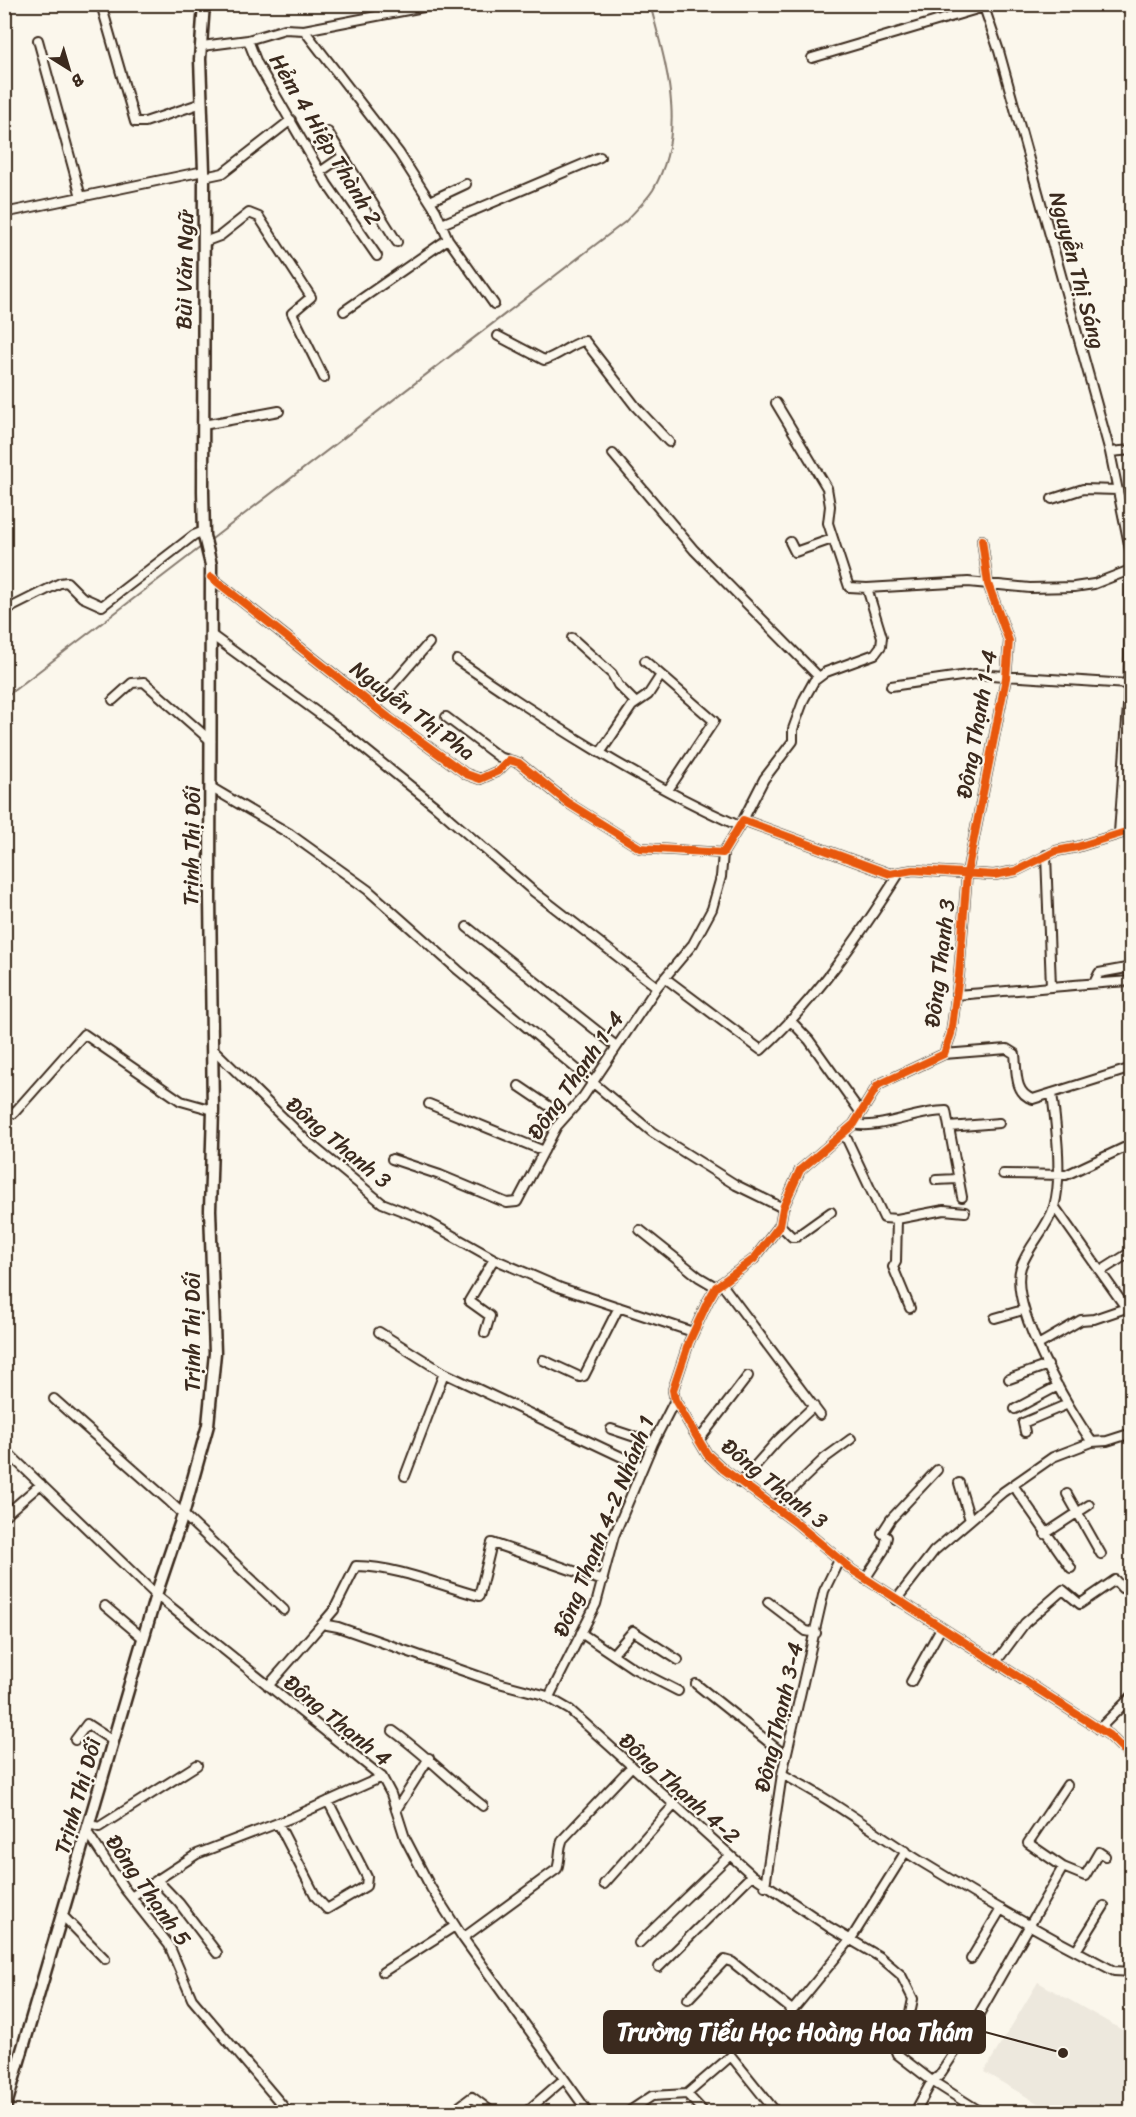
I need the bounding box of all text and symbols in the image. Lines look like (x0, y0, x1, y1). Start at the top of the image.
north arrow (39, 39, 99, 99)
street label: Hẻm 4 Hiệp Thành 2 (258, 45, 393, 234)
text: B (64, 66, 90, 96)
street label: Nguyễn Thị Sáng (1038, 187, 1117, 353)
street label: Bùi Văn Ngữ (164, 209, 205, 330)
street label: Đông Thạnh 1-4 (944, 646, 1009, 801)
street label: Nguyễn Thị Pha (341, 650, 484, 771)
street label: Trịnh Thị Dối (171, 785, 212, 906)
street label: Đông Thạnh 3 (912, 897, 967, 1029)
street label: Đông Thạnh 1-4 (516, 1002, 635, 1148)
street label: Đông Thạnh 3 (277, 1086, 401, 1199)
street label: Trịnh Thị Dối (173, 1271, 212, 1392)
street label: Đông Thạnh 4-2 Nhánh 1 (541, 1410, 666, 1643)
street label: Đông Thạnh 3 (712, 1428, 837, 1539)
street label: Đông Thạnh 3-4 (742, 1638, 815, 1796)
street label: Đông Thạnh 4 (275, 1664, 401, 1777)
street label: Đông Thạnh 4-2 (610, 1722, 750, 1854)
street label: Trịnh Thị Dối (42, 1732, 113, 1859)
street label: Đông Thạnh 5 (95, 1826, 202, 1955)
callout: Trường Tiểu Học Hoàng Hoa Thám (604, 2011, 985, 2053)
text: Trường Tiểu Học Hoàng Hoa Thám (617, 2011, 973, 2053)

